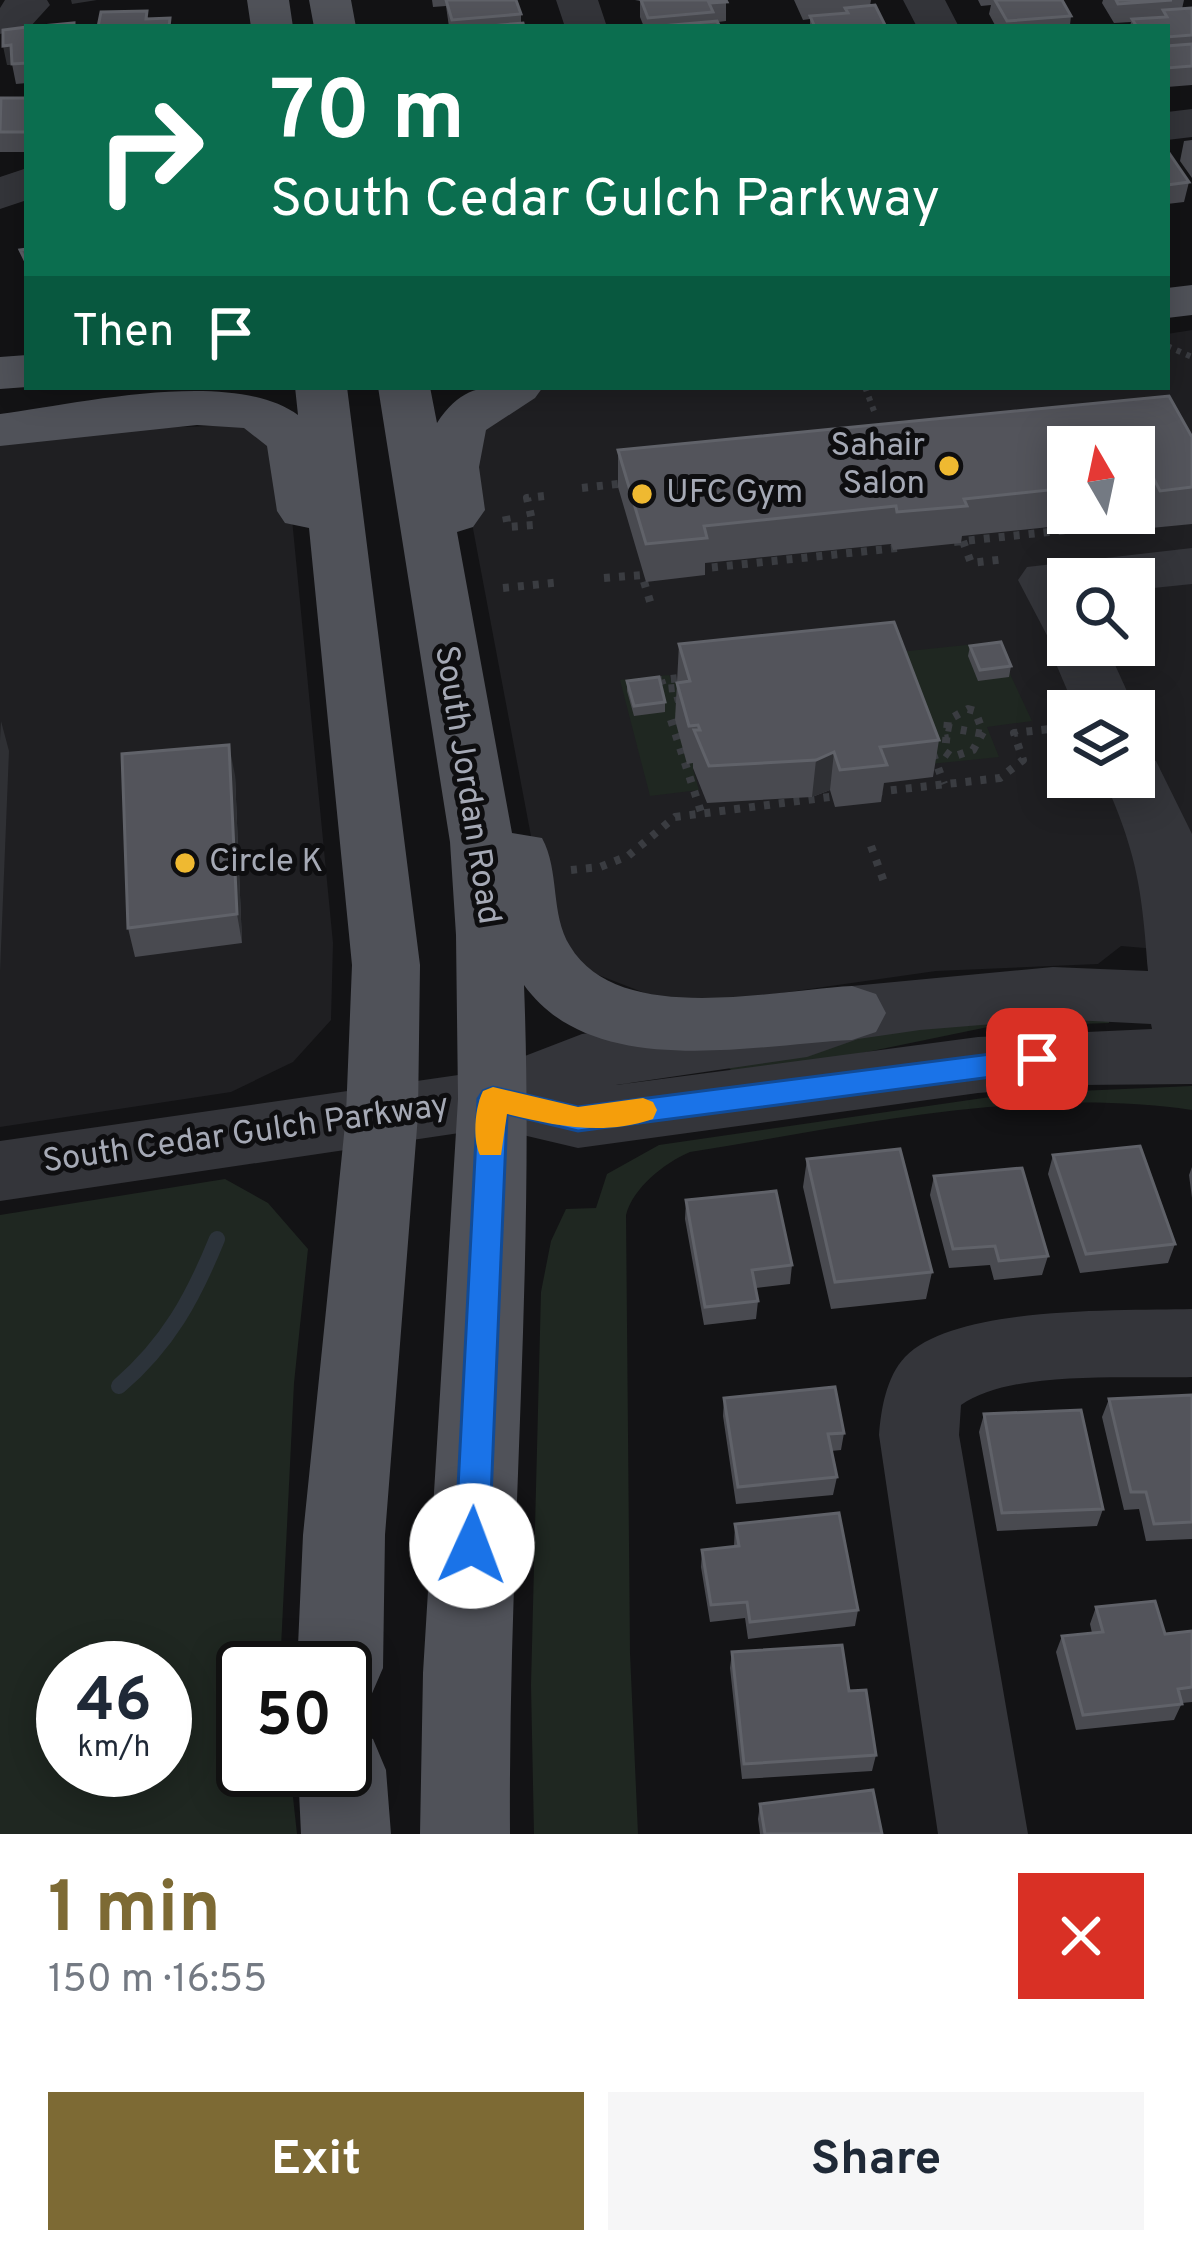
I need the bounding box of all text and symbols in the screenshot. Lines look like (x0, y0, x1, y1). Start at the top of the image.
text: 70 m (270, 63, 465, 169)
icon: right (72, 72, 228, 228)
text: South Cedar Gulch Parkway (270, 167, 940, 236)
icon: arrive (198, 300, 264, 366)
text: Then (72, 305, 174, 362)
place label: Sahair Salon (831, 426, 925, 506)
north arrow (1047, 426, 1155, 534)
map controls (1047, 426, 1155, 798)
marker: Sahair Salon (936, 453, 962, 479)
place label: UFC Gym (666, 473, 803, 515)
marker: UFC Gym (629, 481, 655, 507)
button: search (1047, 558, 1155, 666)
street label: South Jordan Road (423, 643, 509, 927)
button: layers (1047, 690, 1155, 798)
place label: Circle K (209, 842, 323, 884)
marker: Circle K (172, 850, 198, 876)
pin (986, 1008, 1088, 1110)
icon: arrive (1004, 1026, 1070, 1092)
street label: South Cedar Gulch Parkway (40, 1086, 452, 1184)
position arrow (409, 1483, 535, 1609)
speed limit sign: 50 (216, 1641, 372, 1797)
text: 46 (76, 1666, 152, 1742)
text: km/h (78, 1730, 150, 1767)
text: 1 min (48, 1866, 221, 1958)
button: close (1018, 1873, 1144, 1999)
text: 150 m · 16:55 (48, 1957, 267, 2006)
button: Exit (48, 2092, 584, 2230)
button: Share (608, 2092, 1144, 2230)

